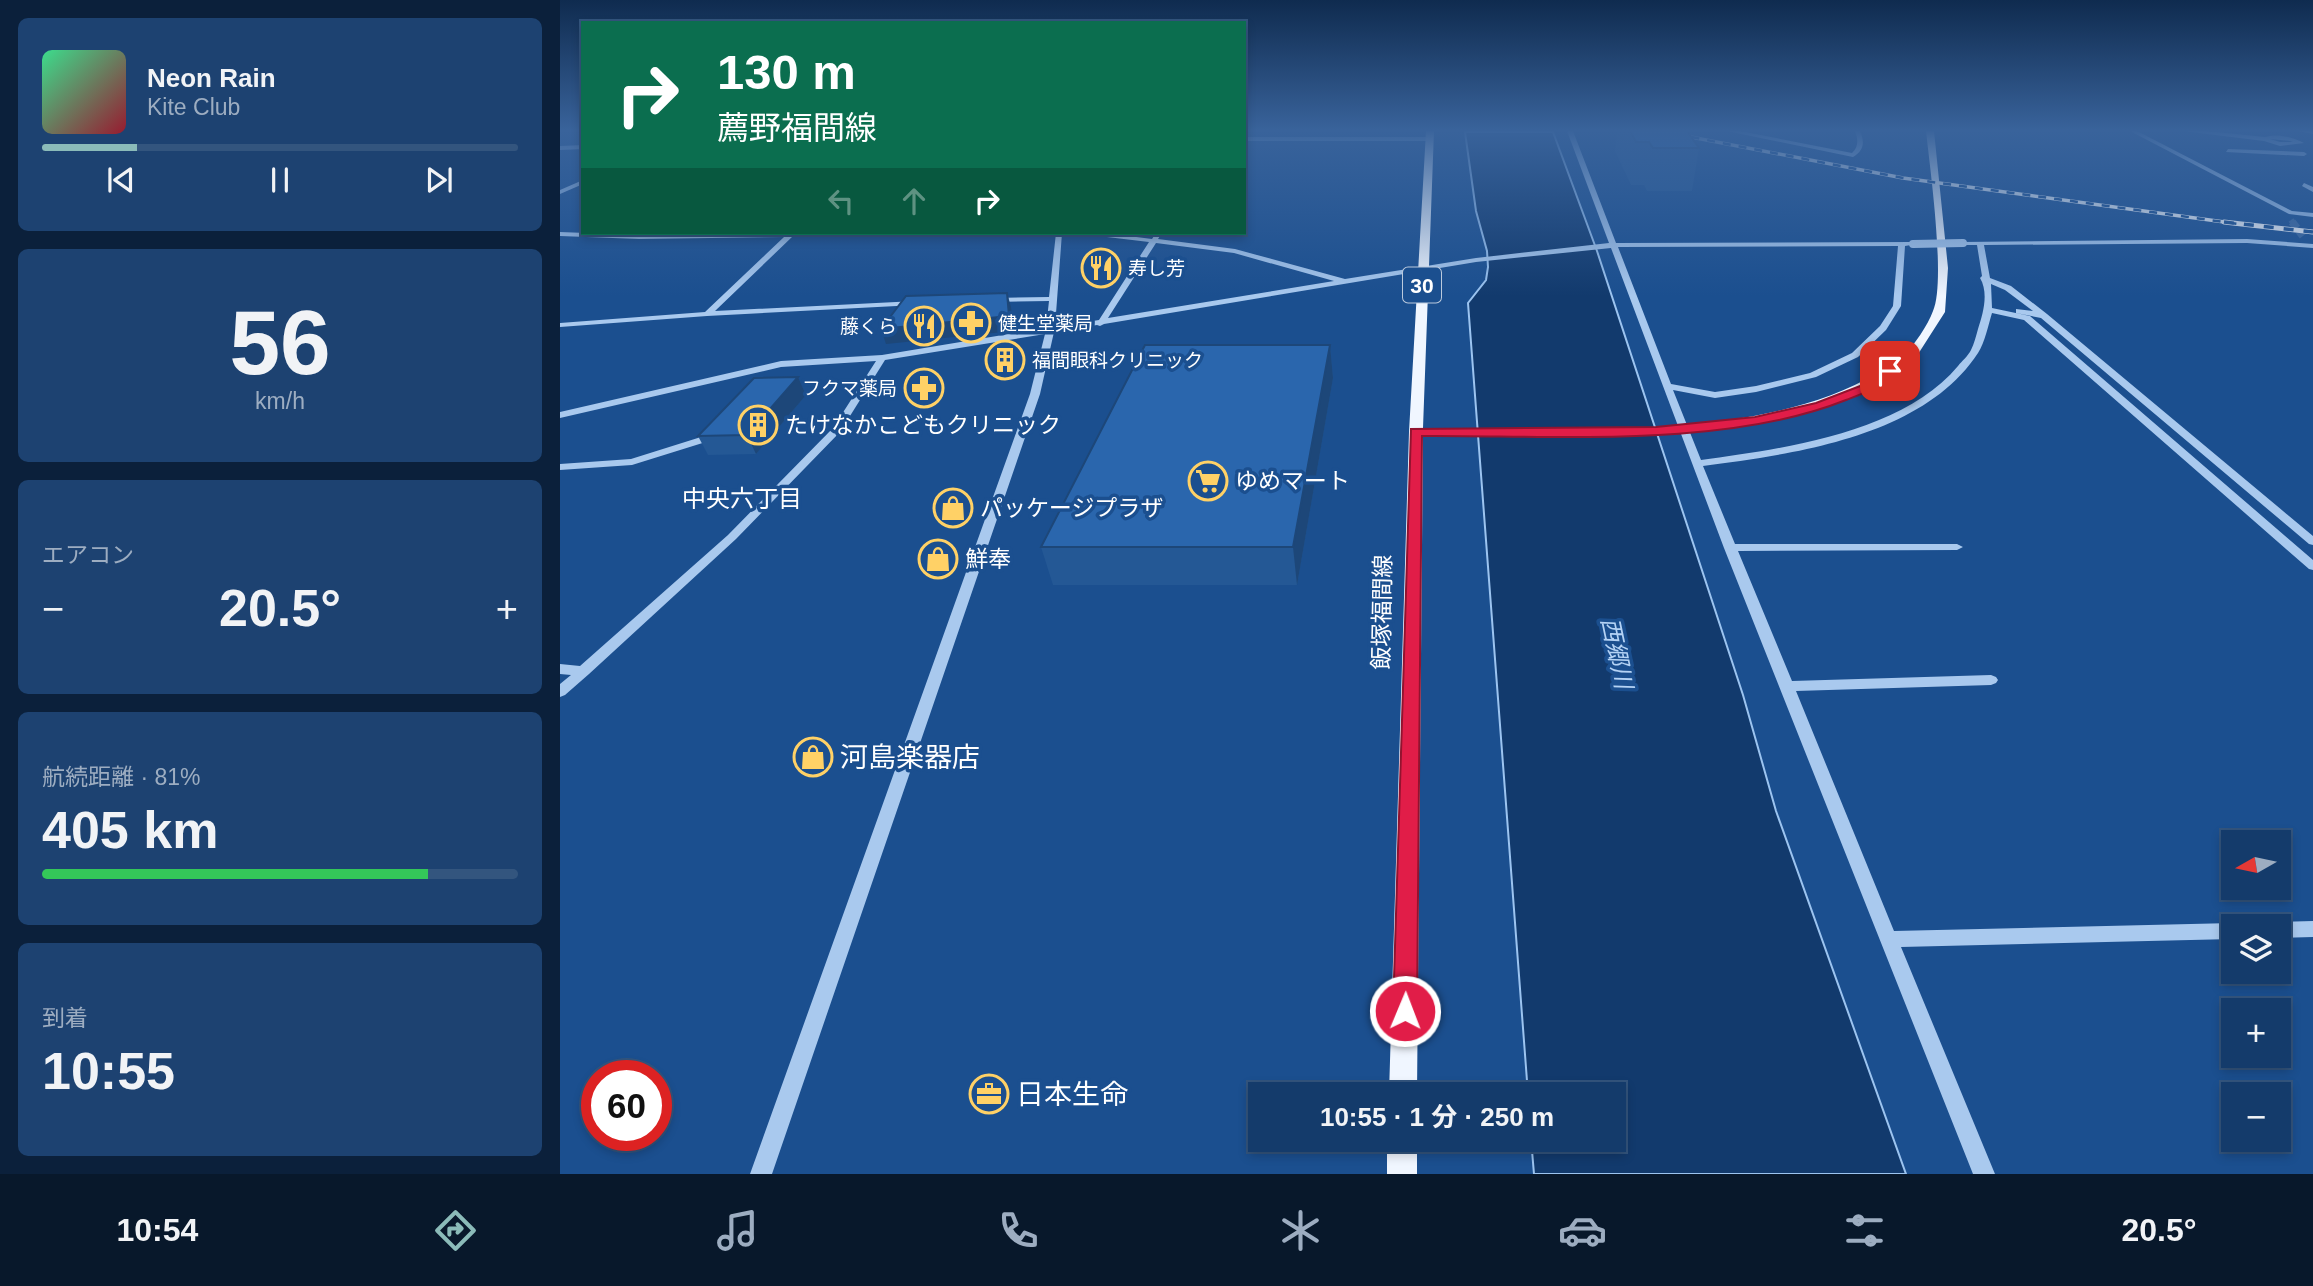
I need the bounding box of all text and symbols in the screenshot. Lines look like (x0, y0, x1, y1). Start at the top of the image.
text: 130 m (717, 45, 856, 99)
icon: right (602, 49, 693, 140)
text: Neon Rain (147, 63, 276, 93)
text: Kite Club (147, 94, 240, 120)
text: 薦野福間線 (717, 110, 877, 146)
icon: previous (102, 161, 140, 199)
icon: pause (261, 161, 299, 199)
icon: next (420, 161, 458, 199)
icon: left (822, 182, 860, 220)
icon: ahead (895, 182, 933, 220)
icon: right (968, 182, 1006, 220)
restaurant icon: 寿し芳 (1080, 247, 1122, 289)
place label: 寿し芳 (1128, 258, 1185, 279)
road number: 30 (1403, 268, 1441, 302)
text: 56 (229, 292, 331, 393)
pharmacy icon: 健生堂薬局 (950, 302, 992, 344)
restaurant icon: 藤くら (903, 305, 945, 347)
place label: 健生堂薬局 (998, 313, 1093, 334)
place label: 藤くら (840, 316, 897, 337)
building icon: 福間眼科クリニック (984, 339, 1026, 381)
pin (1860, 341, 1920, 401)
place label: 福間眼科クリニック (1032, 350, 1203, 371)
icon: arrive (1871, 352, 1909, 390)
pharmacy icon: フクマ薬局 (903, 367, 945, 409)
place label: フクマ薬局 (802, 378, 897, 399)
text: km/h (255, 388, 305, 414)
building icon: たけなかこどもクリニック (737, 404, 779, 446)
place label: たけなかこどもクリニック (785, 412, 1061, 438)
supermarket icon: ゆめマート (1187, 460, 1229, 502)
place label: ゆめマート (1235, 468, 1350, 494)
district label: 中央六丁目 (682, 485, 802, 512)
shop icon: パッケージプラザ (932, 487, 974, 529)
place label: パッケージプラザ (980, 495, 1164, 521)
shop icon: 鮮奉 (917, 538, 959, 580)
text: エアコン (42, 542, 134, 568)
place label: 鮮奉 (965, 546, 1011, 572)
street label: 飯塚福間線 (1368, 554, 1396, 670)
text: 20.5° (219, 579, 341, 637)
text: − (42, 588, 64, 630)
text: + (496, 588, 518, 630)
water label: 西郷川 (1596, 615, 1638, 694)
shop icon: 河島楽器店 (792, 736, 834, 778)
place label: 河島楽器店 (840, 742, 980, 773)
text: 航続距離 · 81% (42, 764, 200, 790)
text: 405 km (42, 801, 218, 859)
north arrow (2221, 830, 2291, 900)
map controls (2221, 830, 2291, 1152)
button: layers (2221, 914, 2291, 984)
position arrow (1368, 974, 1442, 1048)
button: + (2221, 998, 2291, 1068)
text: 到着 (42, 1005, 88, 1031)
text: 10:55 (42, 1042, 175, 1100)
speed limit sign: 60 (581, 1060, 672, 1151)
office icon: 日本生命 (968, 1073, 1010, 1115)
place label: 日本生命 (1016, 1079, 1128, 1110)
button: − (2221, 1082, 2291, 1152)
text: 10:55 · 1 分 · 250 m (1320, 1102, 1554, 1132)
icon: directions (431, 1206, 480, 1255)
icon: music (713, 1206, 762, 1255)
icon: phone (994, 1206, 1043, 1255)
icon: climate (1276, 1206, 1325, 1255)
icon: car (1558, 1206, 1607, 1255)
icon: filters (1840, 1206, 1889, 1255)
text: 10:54 (116, 1212, 198, 1248)
text: 20.5° (2121, 1212, 2197, 1248)

